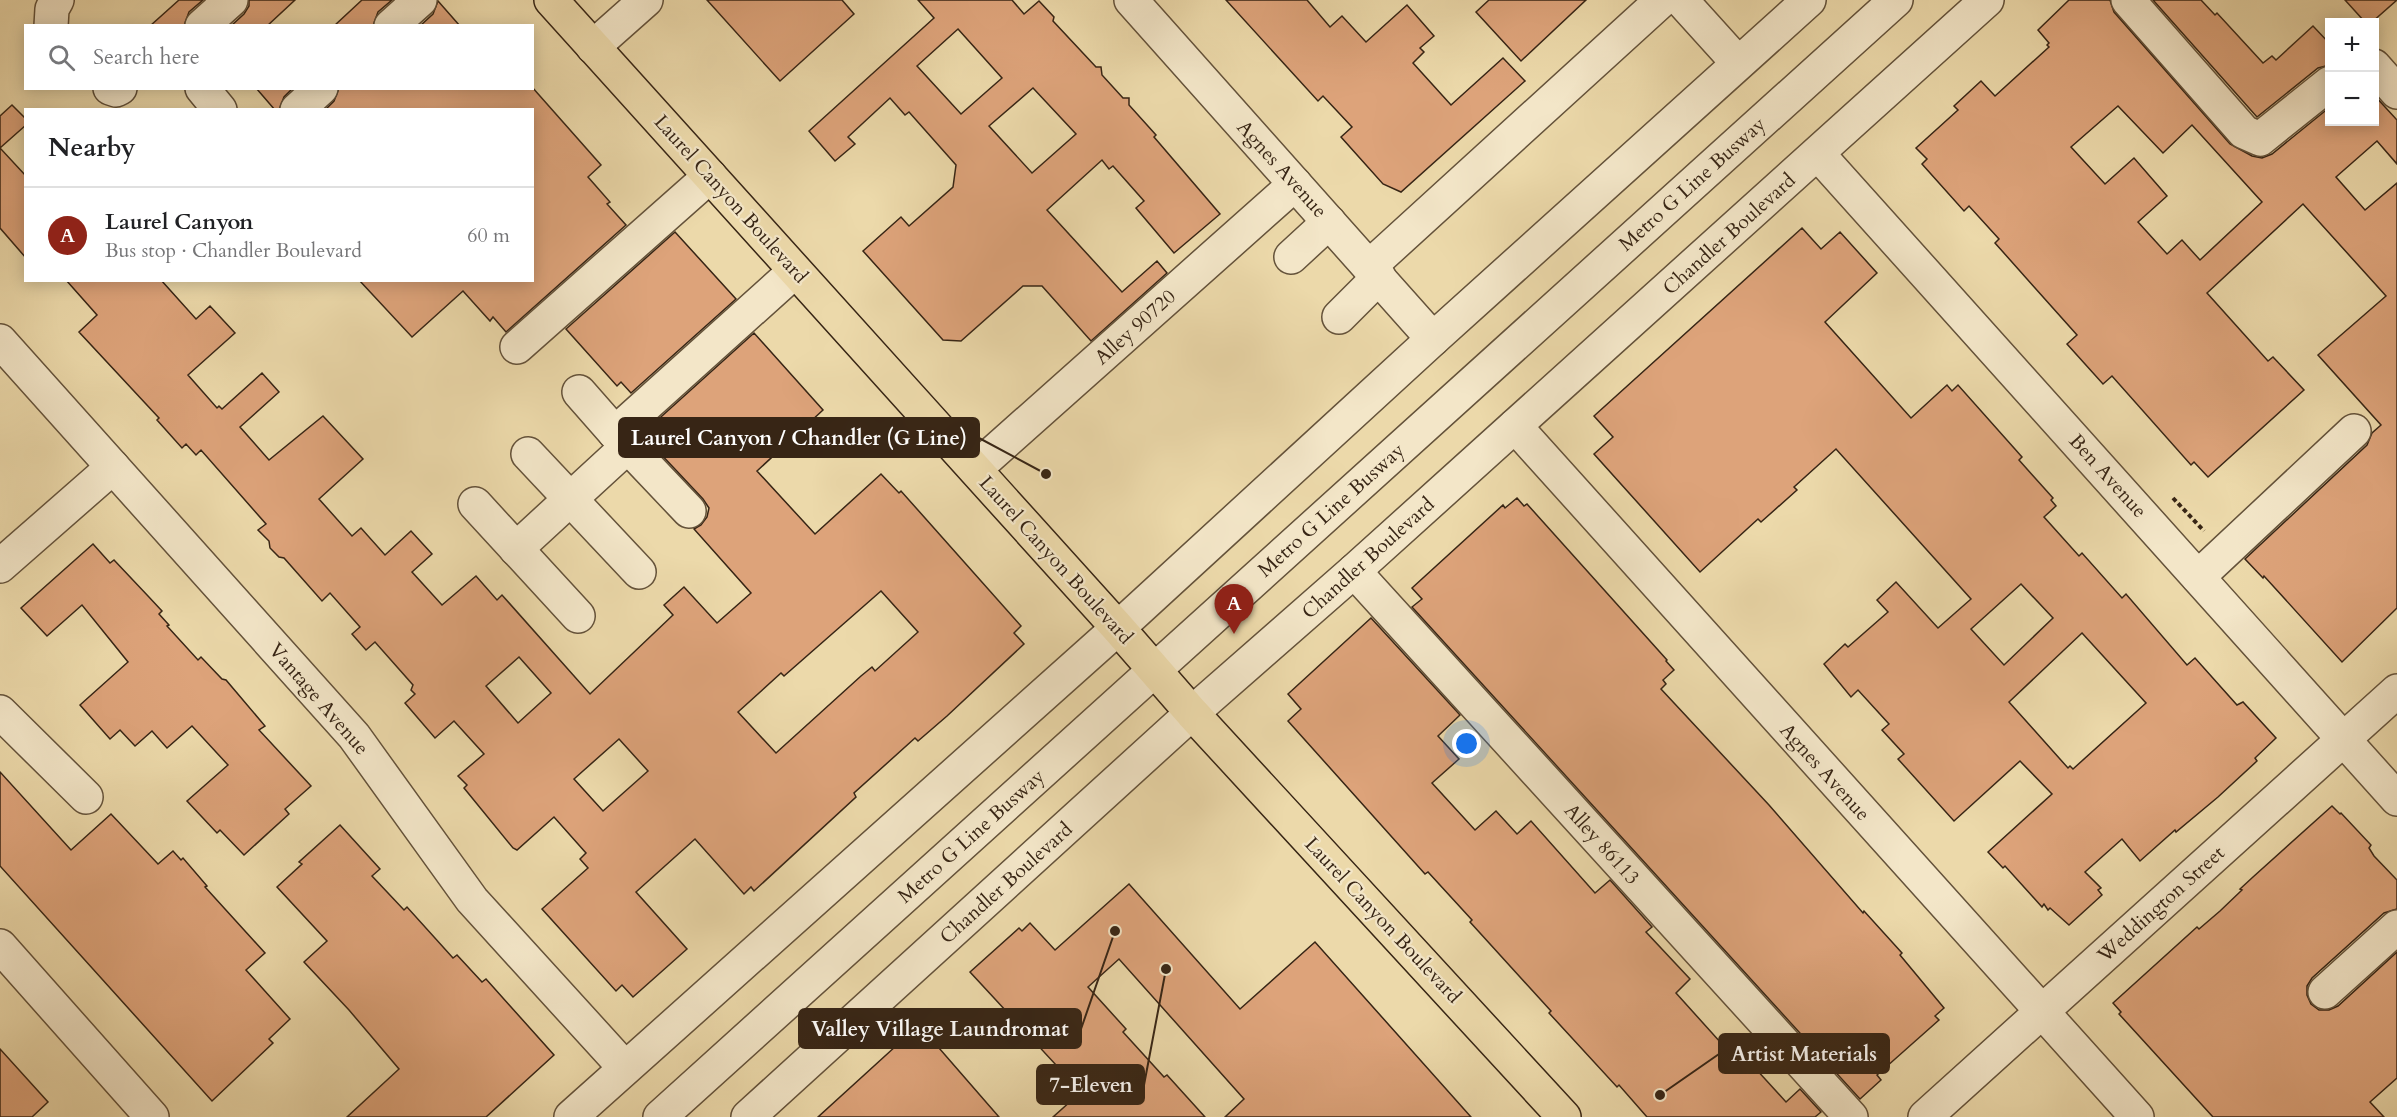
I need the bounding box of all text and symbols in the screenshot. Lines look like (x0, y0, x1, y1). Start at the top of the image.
map controls (2325, 18, 2379, 126)
button: + (2325, 18, 2379, 72)
search box (24, 24, 534, 90)
icon: search (45, 41, 78, 74)
text: Search here (93, 42, 200, 72)
button: − (2325, 72, 2379, 126)
street label: Laurel Canyon Boulevard (648, 109, 814, 289)
street label: Metro G Line Busway (1613, 110, 1772, 257)
street label: Agnes Avenue (1231, 114, 1333, 224)
text: Nearby (48, 130, 136, 165)
street label: Chandler Boulevard (1657, 167, 1801, 301)
text: Laurel Canyon (105, 207, 253, 237)
text: A (60, 222, 75, 249)
text: 60 m (467, 222, 510, 249)
text: Bus stop · Chandler Boulevard (105, 237, 362, 264)
street label: Alley 90720 (1089, 283, 1181, 371)
callout: Laurel Canyon / Chandler (G Line) (619, 418, 979, 457)
text: Laurel Canyon / Chandler (G Line) (631, 424, 967, 453)
street label: Ben Avenue (2063, 428, 2153, 524)
street label: Metro G Line Busway (1252, 436, 1411, 583)
street label: Laurel Canyon Boulevard (973, 470, 1139, 650)
street label: Chandler Boulevard (1296, 491, 1440, 625)
pin: A (1214, 584, 1254, 634)
street label: Vantage Avenue (263, 637, 375, 761)
street label: Agnes Avenue (1774, 717, 1876, 827)
your location (1452, 729, 1481, 758)
street label: Metro G Line Busway (892, 762, 1051, 909)
street label: Alley 86113 (1558, 798, 1646, 890)
street label: Chandler Boulevard (934, 816, 1078, 950)
street label: Laurel Canyon Boulevard (1299, 831, 1468, 1009)
street label: Weddington Street (2091, 839, 2231, 969)
callout: Valley Village Laundromat (799, 1009, 1081, 1048)
text: Valley Village Laundromat (811, 1015, 1069, 1044)
callout: Artist Materials (1719, 1034, 1889, 1073)
text: Artist Materials (1731, 1040, 1877, 1069)
callout: 7-Eleven (1037, 1065, 1144, 1104)
text: 7-Eleven (1049, 1071, 1133, 1100)

